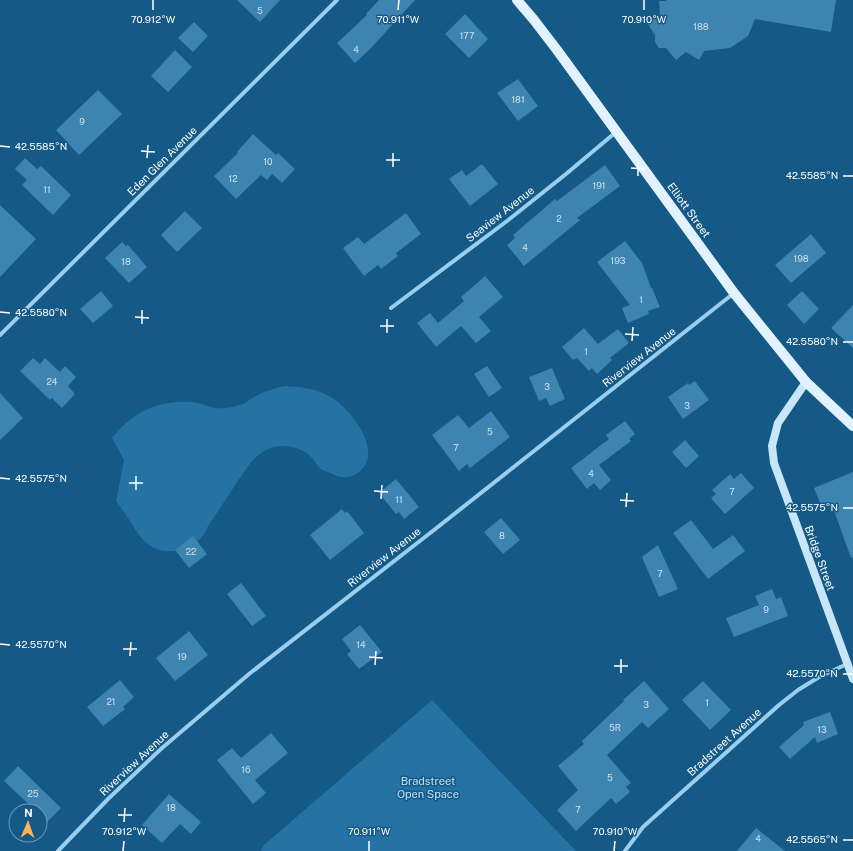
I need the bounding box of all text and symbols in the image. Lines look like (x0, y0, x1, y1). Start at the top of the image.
house number: 5 (257, 5, 263, 16)
text: 70.912°W (131, 13, 176, 25)
text: 70.911°W (377, 13, 420, 25)
text: 70.910°W (622, 13, 667, 25)
house number: 188 (693, 21, 709, 32)
house number: 177 (460, 30, 474, 41)
house number: 4 (353, 44, 359, 55)
house number: 181 (511, 94, 525, 105)
house number: 9 (79, 116, 85, 127)
street label: Eden Glen Avenue (125, 124, 199, 198)
text: 42.5585°N (15, 140, 67, 152)
house number: 10 (263, 156, 273, 167)
text: 42.5585°N (786, 169, 838, 181)
house number: 12 (228, 173, 238, 184)
house number: 191 (593, 180, 605, 191)
street label: Elliott Street (665, 180, 713, 240)
house number: 11 (43, 184, 51, 195)
street label: Seaview Avenue (464, 184, 536, 244)
house number: 2 (556, 213, 562, 224)
house number: 4 (522, 242, 528, 253)
house number: 198 (793, 253, 809, 264)
house number: 193 (611, 255, 626, 266)
house number: 18 (121, 256, 131, 267)
house number: 1 (639, 294, 643, 305)
text: 42.5580°N (15, 306, 67, 318)
street label: Riverview Avenue (600, 325, 678, 389)
text: 42.5580°N (786, 335, 838, 347)
house number: 1 (584, 346, 588, 357)
house number: 24 (46, 376, 58, 387)
house number: 3 (544, 381, 550, 392)
house number: 3 (684, 400, 690, 411)
house number: 5 (487, 426, 493, 437)
house number: 7 (453, 442, 459, 453)
house number: 4 (588, 468, 594, 479)
text: 42.5575°N (15, 472, 67, 484)
house number: 7 (729, 486, 735, 497)
house number: 11 (395, 494, 403, 505)
text: 42.5575°N (786, 501, 838, 513)
street label: Bridge Street (803, 524, 837, 592)
street label: Riverview Avenue (345, 525, 423, 589)
house number: 8 (499, 530, 505, 541)
house number: 22 (186, 546, 196, 557)
house number: 7 (657, 568, 663, 579)
house number: 9 (763, 604, 769, 615)
text: 42.5570°N (15, 638, 67, 650)
house number: 14 (356, 639, 366, 650)
house number: 19 (177, 651, 187, 662)
text: 42.5570°N (786, 667, 838, 679)
house number: 21 (106, 696, 116, 707)
house number: 1 (705, 697, 709, 708)
house number: 3 (643, 699, 649, 710)
street label: Bradstreet Avenue (685, 706, 763, 778)
house number: 5R (609, 722, 621, 733)
house number: 13 (817, 724, 827, 735)
street label: Riverview Avenue (97, 728, 171, 798)
house number: 16 (241, 764, 251, 775)
house number: 5 (607, 772, 613, 783)
park label: Bradstreet Open Space (397, 775, 459, 800)
house number: 25 (27, 788, 39, 799)
house number: 18 (166, 802, 176, 813)
north arrow (8, 803, 48, 843)
house number: 7 (575, 804, 581, 815)
text: N (24, 807, 33, 819)
text: 70.912°W (102, 825, 147, 837)
text: 70.911°W (348, 825, 391, 837)
text: 70.910°W (593, 825, 638, 837)
house number: 4 (755, 833, 761, 844)
text: 42.5565°N (786, 833, 838, 845)

